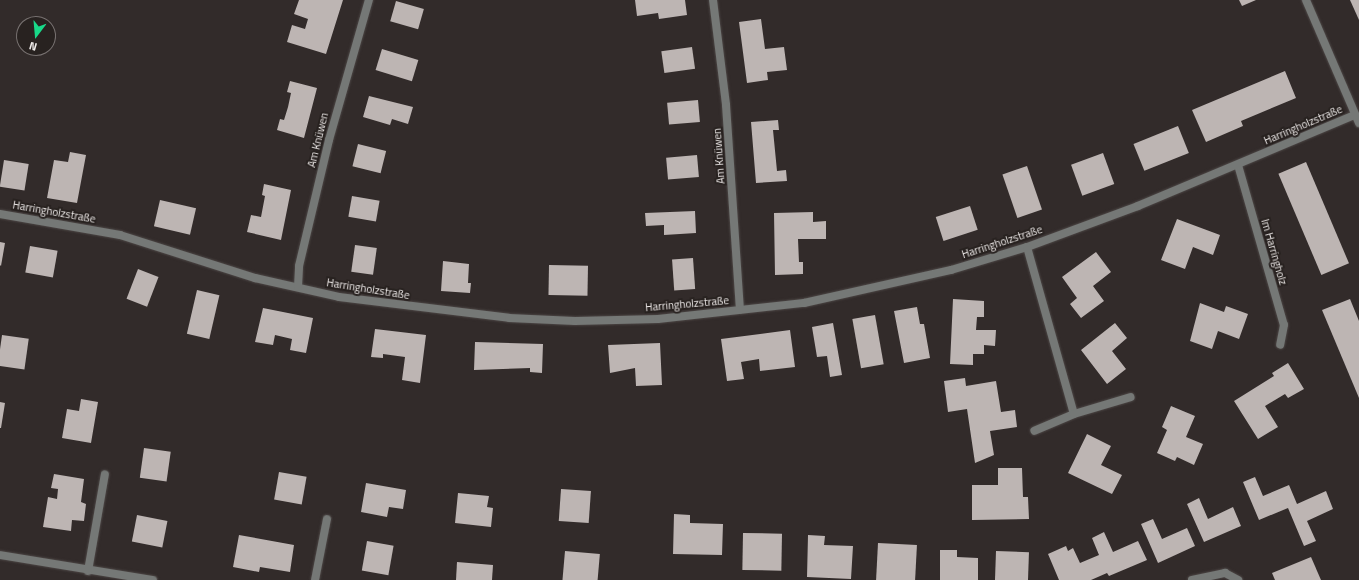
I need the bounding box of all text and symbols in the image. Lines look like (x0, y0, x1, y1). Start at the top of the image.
north arrow (16, 16, 56, 56)
text: N (27, 38, 39, 55)
street label: Harringholzstraße (1262, 103, 1344, 147)
street label: Am Knüwen (305, 111, 331, 169)
street label: Am Knüwen (710, 128, 728, 184)
street label: Harringholzstraße (12, 198, 96, 226)
street label: Im Harringholz (1258, 217, 1290, 287)
street label: Harringholzstraße (960, 223, 1044, 261)
street label: Harringholzstraße (326, 276, 410, 302)
street label: Harringholzstraße (645, 294, 729, 314)

